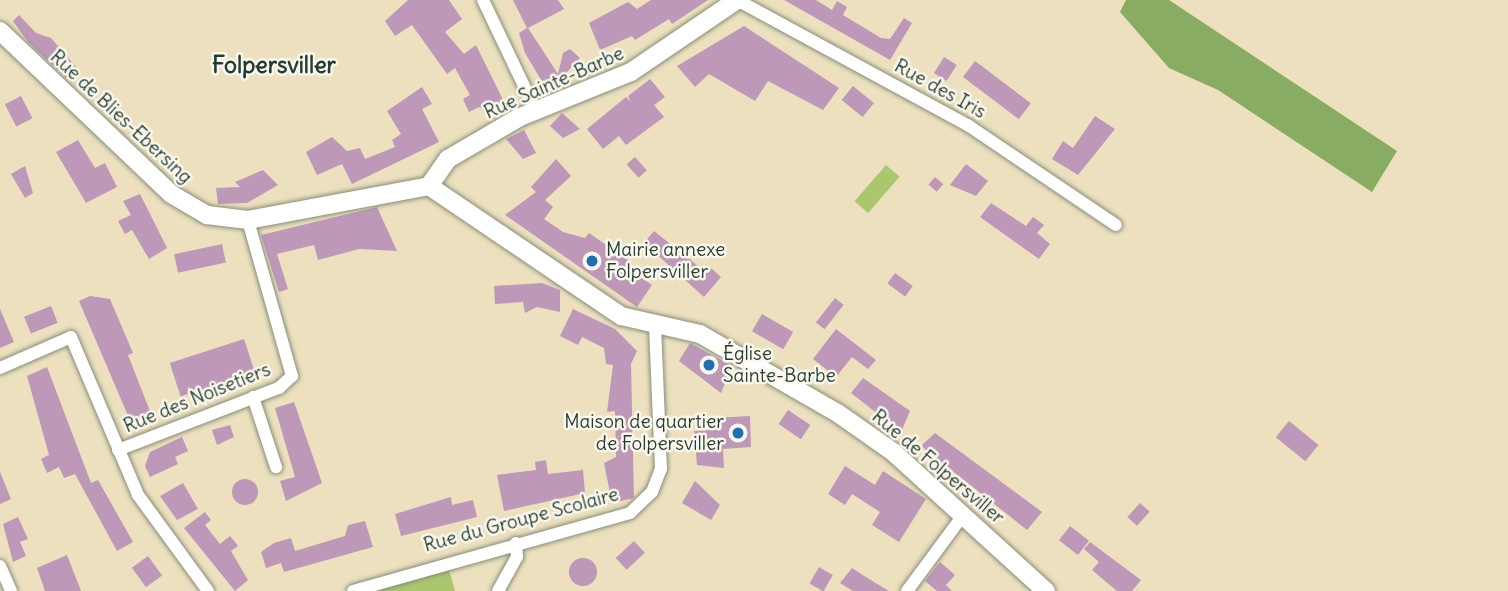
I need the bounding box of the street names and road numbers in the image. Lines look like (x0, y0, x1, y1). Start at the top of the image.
street label: Rue Sainte-Barbe (481, 42, 627, 124)
street label: Rue de Blies-Ebersing (45, 45, 197, 189)
street label: Rue des Iris (890, 55, 990, 123)
street label: Rue des Noisetiers (120, 358, 274, 438)
street label: Rue de Folpersviller (867, 405, 1009, 529)
street label: Rue du Groupe Scolaire (421, 483, 621, 557)

